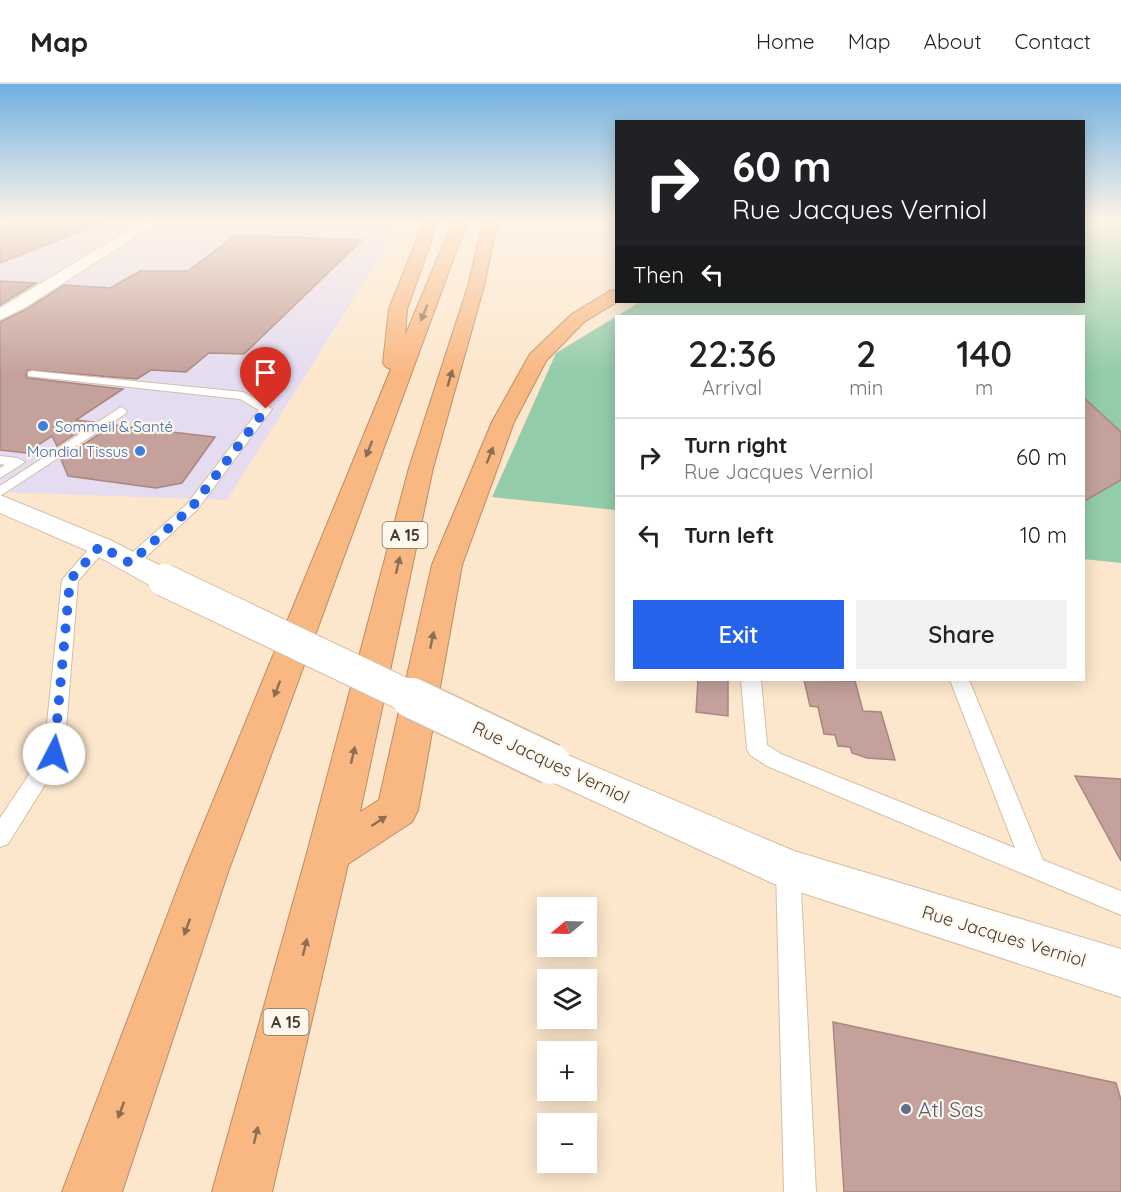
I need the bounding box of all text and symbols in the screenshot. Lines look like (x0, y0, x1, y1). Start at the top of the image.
text: Map (30, 24, 88, 59)
text: Home (756, 28, 815, 54)
text: Map (848, 28, 891, 54)
text: About (924, 28, 982, 54)
text: Contact (1015, 28, 1091, 54)
text: 60 m (732, 140, 832, 193)
icon: right (633, 144, 711, 222)
text: Rue Jacques Verniol (732, 192, 988, 226)
icon: left (696, 258, 729, 291)
text: Then (633, 261, 684, 289)
one-way arrow (419, 304, 429, 322)
text: 22:36 (688, 331, 776, 376)
text: 2 (856, 331, 876, 376)
text: 140 (956, 331, 1012, 376)
pin (240, 347, 291, 409)
icon: arrive (249, 356, 282, 389)
one-way arrow (446, 368, 455, 386)
text: Arrival (702, 375, 762, 400)
text: min (849, 375, 883, 400)
text: m (975, 375, 993, 400)
place label: Sommeil & Santé (55, 417, 173, 436)
marker: Sommeil & Santé (36, 419, 50, 433)
text: Turn right (684, 431, 788, 459)
one-way arrow (364, 440, 374, 458)
icon: right (633, 441, 666, 474)
place label: Mondial Tissus (27, 442, 128, 461)
text: 60 m (1016, 443, 1067, 471)
marker: Mondial Tissus (133, 444, 147, 458)
one-way arrow (485, 445, 495, 463)
text: Rue Jacques Verniol (684, 459, 873, 484)
icon: left (633, 519, 666, 552)
text: Turn left (684, 521, 774, 549)
text: 10 m (1020, 521, 1067, 549)
road number: A 15 (382, 522, 428, 548)
one-way arrow (394, 556, 403, 575)
button: Exit (633, 600, 844, 669)
button: Share (856, 600, 1067, 669)
one-way arrow (428, 630, 437, 649)
one-way arrow (271, 681, 281, 699)
street label: Rue Jacques Verniol (469, 716, 633, 808)
position arrow (22, 722, 86, 786)
one-way arrow (348, 746, 358, 764)
one-way arrow (371, 816, 387, 827)
north arrow (537, 897, 597, 957)
map controls (537, 897, 597, 1173)
street label: Rue Jacques Verniol (919, 900, 1089, 972)
one-way arrow (181, 918, 191, 936)
one-way arrow (301, 937, 310, 955)
button: layers (537, 969, 597, 1029)
road number: A 15 (264, 1009, 308, 1035)
button: + (537, 1041, 597, 1101)
place label: Atl Sas (918, 1096, 984, 1122)
one-way arrow (115, 1101, 125, 1119)
marker: Atl Sas (899, 1102, 913, 1116)
button: − (537, 1113, 597, 1173)
one-way arrow (252, 1126, 262, 1145)

